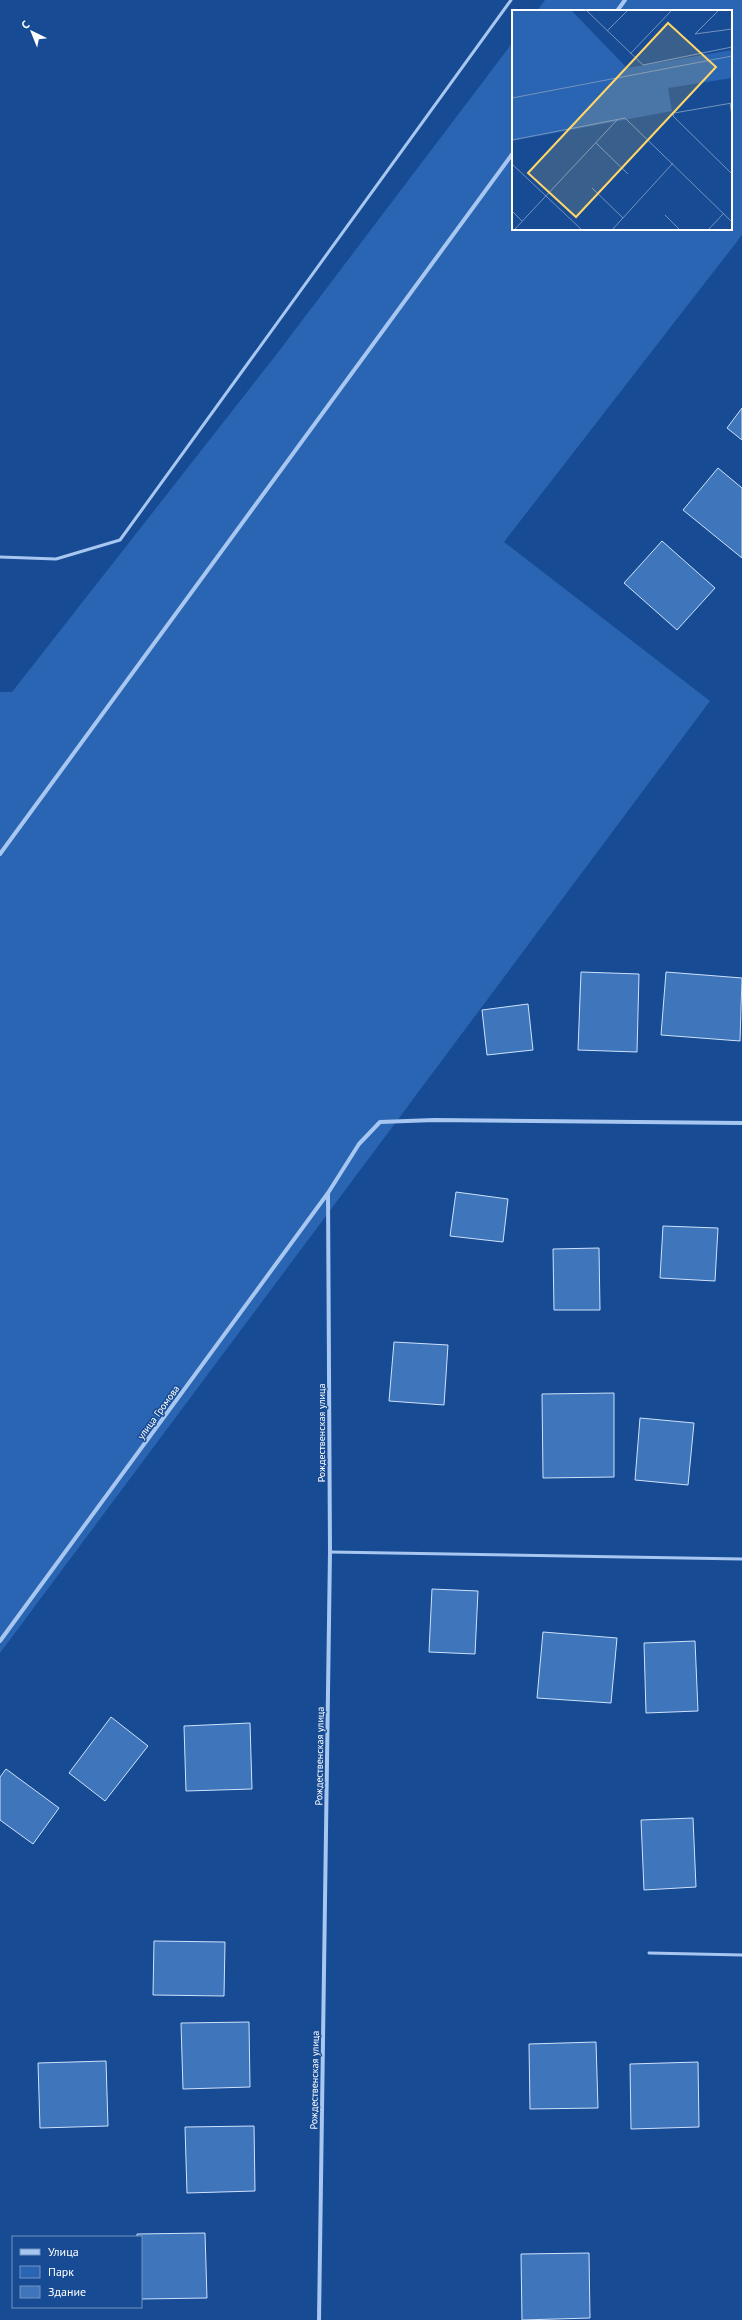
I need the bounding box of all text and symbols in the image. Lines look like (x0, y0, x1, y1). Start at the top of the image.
inset map (512, 10, 732, 230)
north arrow (12, 12, 52, 52)
text: С (18, 17, 32, 32)
street label: улица Громова (134, 1383, 182, 1442)
street label: Рождественская улица (315, 1384, 328, 1482)
street label: Рождественская улица (312, 1707, 327, 1805)
street label: Рождественская улица (307, 2031, 322, 2129)
legend (12, 2236, 142, 2308)
text: Улица (48, 2244, 79, 2259)
text: Парк (48, 2264, 74, 2279)
text: Здание (48, 2284, 86, 2299)

